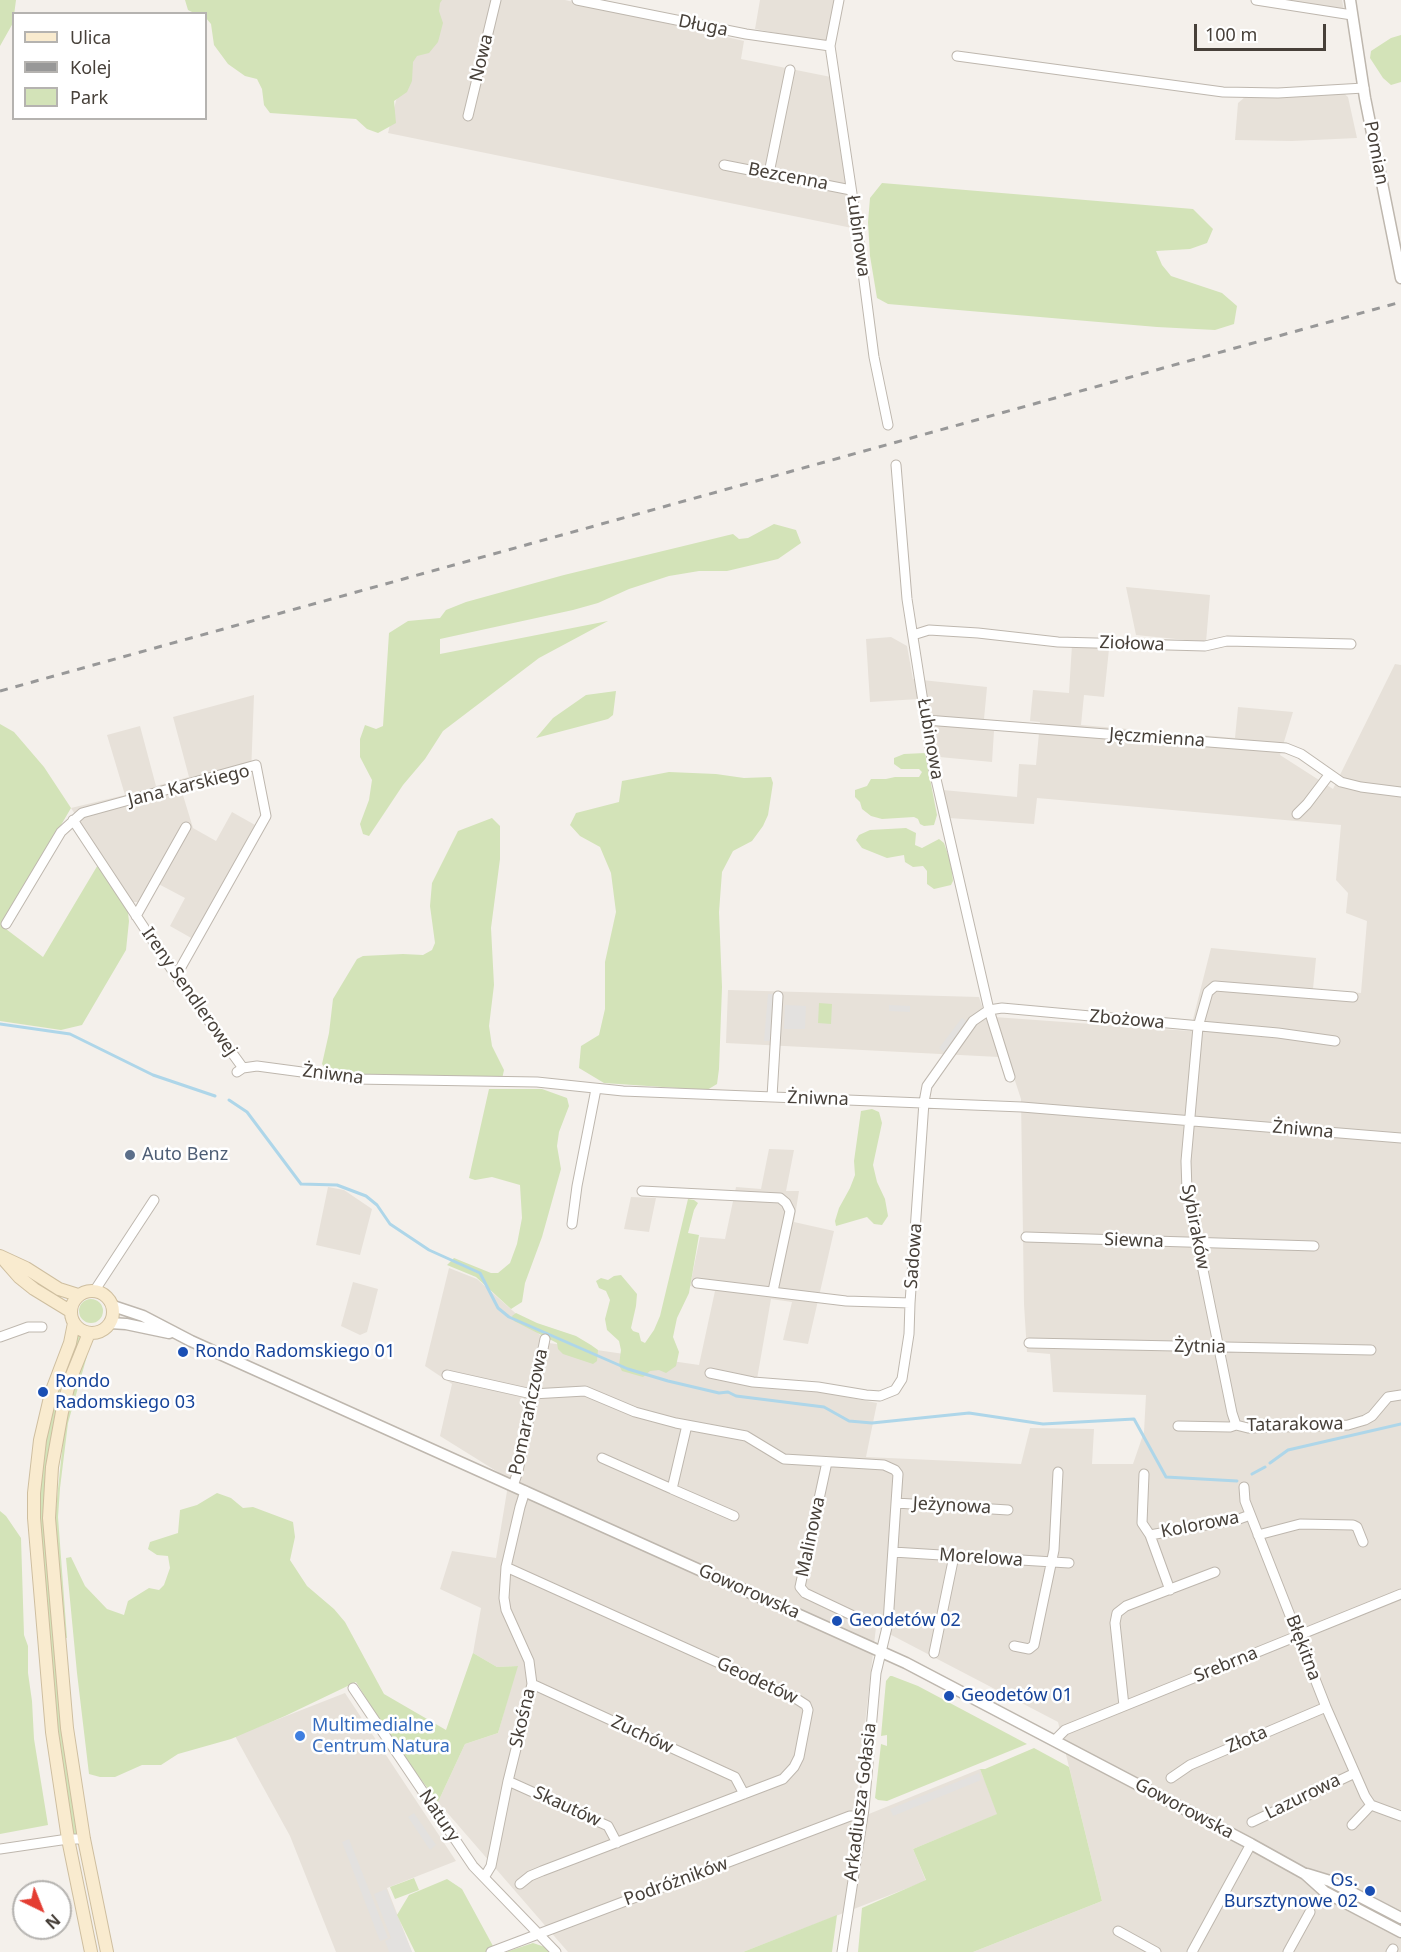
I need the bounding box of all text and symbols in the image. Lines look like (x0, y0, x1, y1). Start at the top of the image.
street label: Długa (676, 11, 730, 41)
legend (12, 12, 207, 120)
scale bar (1197, 12, 1329, 50)
text: 100 m (1205, 22, 1257, 46)
text: Ulica (70, 25, 111, 49)
street label: Nowa (466, 32, 498, 84)
text: Kolej (70, 55, 111, 79)
text: Park (70, 85, 108, 109)
street label: Pomian (1359, 119, 1393, 187)
street label: Bezcenna (746, 159, 830, 195)
street label: Łubinowa (842, 194, 874, 278)
street label: Ziołowa (1099, 632, 1165, 656)
street label: Łubinowa (912, 697, 948, 781)
street label: Jęczmienna (1108, 724, 1206, 752)
street label: Jana Karskiego (126, 760, 252, 812)
street label: Ireny Sendlerowej (137, 924, 241, 1060)
street label: Zbożowa (1089, 1006, 1165, 1034)
street label: Żniwna (301, 1061, 365, 1089)
street label: Żniwna (787, 1087, 849, 1111)
street label: Żniwna (1271, 1117, 1335, 1143)
place label: Auto Benz (142, 1144, 228, 1166)
marker: Auto Benz (123, 1148, 137, 1162)
street label: Sybiraków (1176, 1183, 1214, 1271)
street label: Sadowa (901, 1222, 927, 1290)
street label: Siewna (1104, 1229, 1164, 1253)
street label: Żytnia (1174, 1336, 1226, 1358)
place label: Rondo Radomskiego 01 (195, 1341, 395, 1363)
marker: Rondo Radomskiego 01 (176, 1345, 190, 1359)
street label: Pomarańczowa (505, 1347, 553, 1477)
place label: Rondo Radomskiego 03 (55, 1371, 195, 1414)
marker: Rondo Radomskiego 03 (36, 1385, 50, 1399)
street label: Tatarakowa (1246, 1413, 1344, 1437)
street label: Jeżynowa (912, 1493, 992, 1519)
street label: Malinowa (792, 1495, 830, 1579)
street label: Kolorowa (1159, 1507, 1241, 1543)
street label: Morelowa (938, 1544, 1024, 1572)
street label: Goworowska (695, 1560, 803, 1624)
place label: Geodetów 02 (849, 1610, 961, 1632)
street label: Błękitna (1281, 1612, 1325, 1684)
marker: Geodetów 02 (830, 1614, 844, 1628)
street label: Srebrna (1191, 1642, 1261, 1688)
street label: Geodetów (713, 1653, 801, 1709)
place label: Geodetów 01 (961, 1685, 1073, 1707)
street label: Skośna (506, 1686, 540, 1750)
marker: Geodetów 01 (942, 1689, 956, 1703)
street label: Zuchów (608, 1711, 676, 1759)
place label: Multimedialne Centrum Natura (312, 1715, 450, 1758)
street label: Arkadiusza Gołasia (841, 1722, 881, 1882)
street label: Złota (1223, 1722, 1271, 1758)
marker: Multimedialne Centrum Natura (293, 1729, 307, 1743)
street label: Lazurowa (1262, 1770, 1344, 1824)
street label: Goworowska (1131, 1774, 1237, 1844)
street label: Skautów (530, 1782, 604, 1832)
street label: Natury (414, 1786, 464, 1846)
street label: Podróżników (621, 1853, 731, 1911)
place label: Os. Bursztynowe 02 (1224, 1870, 1358, 1912)
north arrow (12, 1880, 72, 1940)
marker: Os. Bursztynowe 02 (1363, 1884, 1377, 1898)
text: N (41, 1909, 65, 1934)

